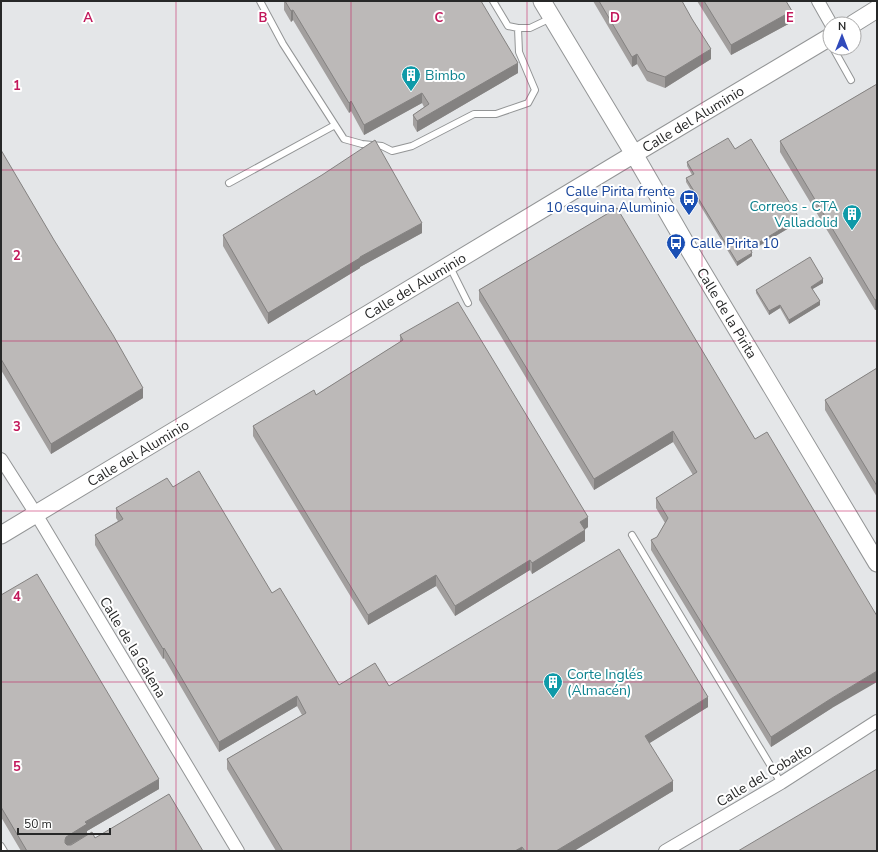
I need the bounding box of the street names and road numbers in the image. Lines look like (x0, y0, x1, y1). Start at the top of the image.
street label: Calle del Aluminio (639, 81, 748, 157)
street label: Calle del Aluminio (361, 248, 470, 324)
street label: Calle de la Pirita (692, 264, 761, 362)
street label: Calle del Aluminio (84, 415, 193, 491)
street label: Calle de la Galena (95, 593, 170, 701)
street label: Calle del Cobalto (713, 739, 816, 811)

